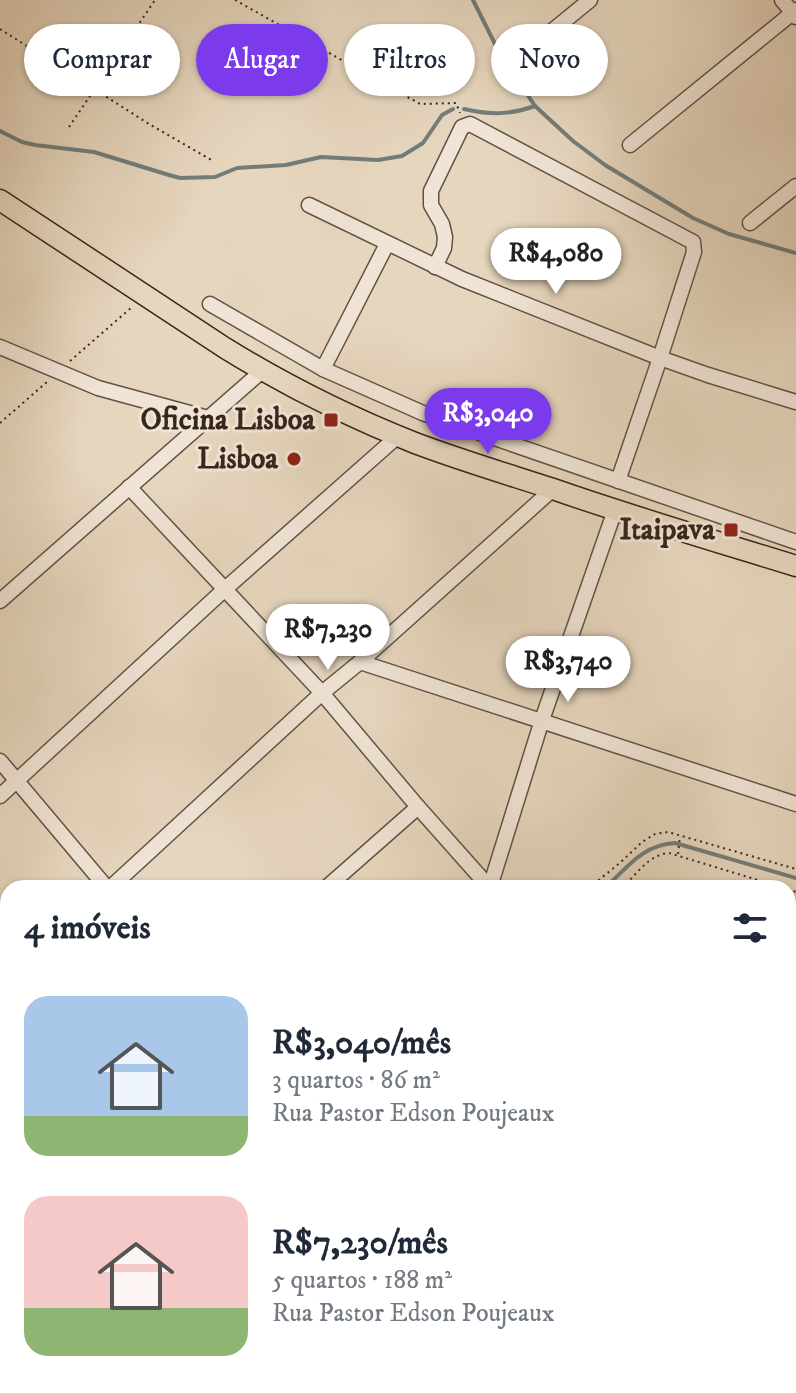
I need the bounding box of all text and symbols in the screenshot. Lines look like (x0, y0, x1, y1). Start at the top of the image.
chip: Comprar (24, 24, 180, 96)
chip: Alugar (196, 24, 328, 96)
chip: Filtros (344, 24, 475, 96)
chip: Novo (491, 24, 608, 96)
pin: R$4,080 (482, 228, 630, 296)
text: R$4,080 (508, 237, 604, 270)
pin: R$3,040 (414, 388, 562, 456)
text: R$3,040 (442, 397, 534, 430)
place label: Oficina Lisboa (141, 402, 316, 439)
marker: Oficina Lisboa (322, 411, 340, 429)
place label: Lisboa (197, 441, 279, 478)
marker: Lisboa (285, 450, 303, 468)
place label: Itaipava (619, 512, 716, 549)
marker: Itaipava (722, 521, 740, 539)
pin: R$7,230 (254, 604, 402, 672)
text: R$7,230 (284, 613, 372, 646)
pin: R$3,740 (494, 636, 642, 704)
text: R$3,740 (524, 645, 612, 678)
icon: filters (728, 906, 772, 950)
text: 4 imóveis (24, 907, 151, 949)
text: R$3,040/mês (272, 1022, 451, 1064)
icon: home (88, 1028, 184, 1124)
text: 3 quartos · 86 m² (272, 1064, 440, 1097)
text: Rua Pastor Edson Poujeaux (272, 1097, 555, 1130)
text: R$7,230/mês (272, 1222, 448, 1264)
icon: home (88, 1228, 184, 1324)
text: 5 quartos · 188 m² (272, 1264, 452, 1297)
text: Rua Pastor Edson Poujeaux (272, 1297, 555, 1330)

